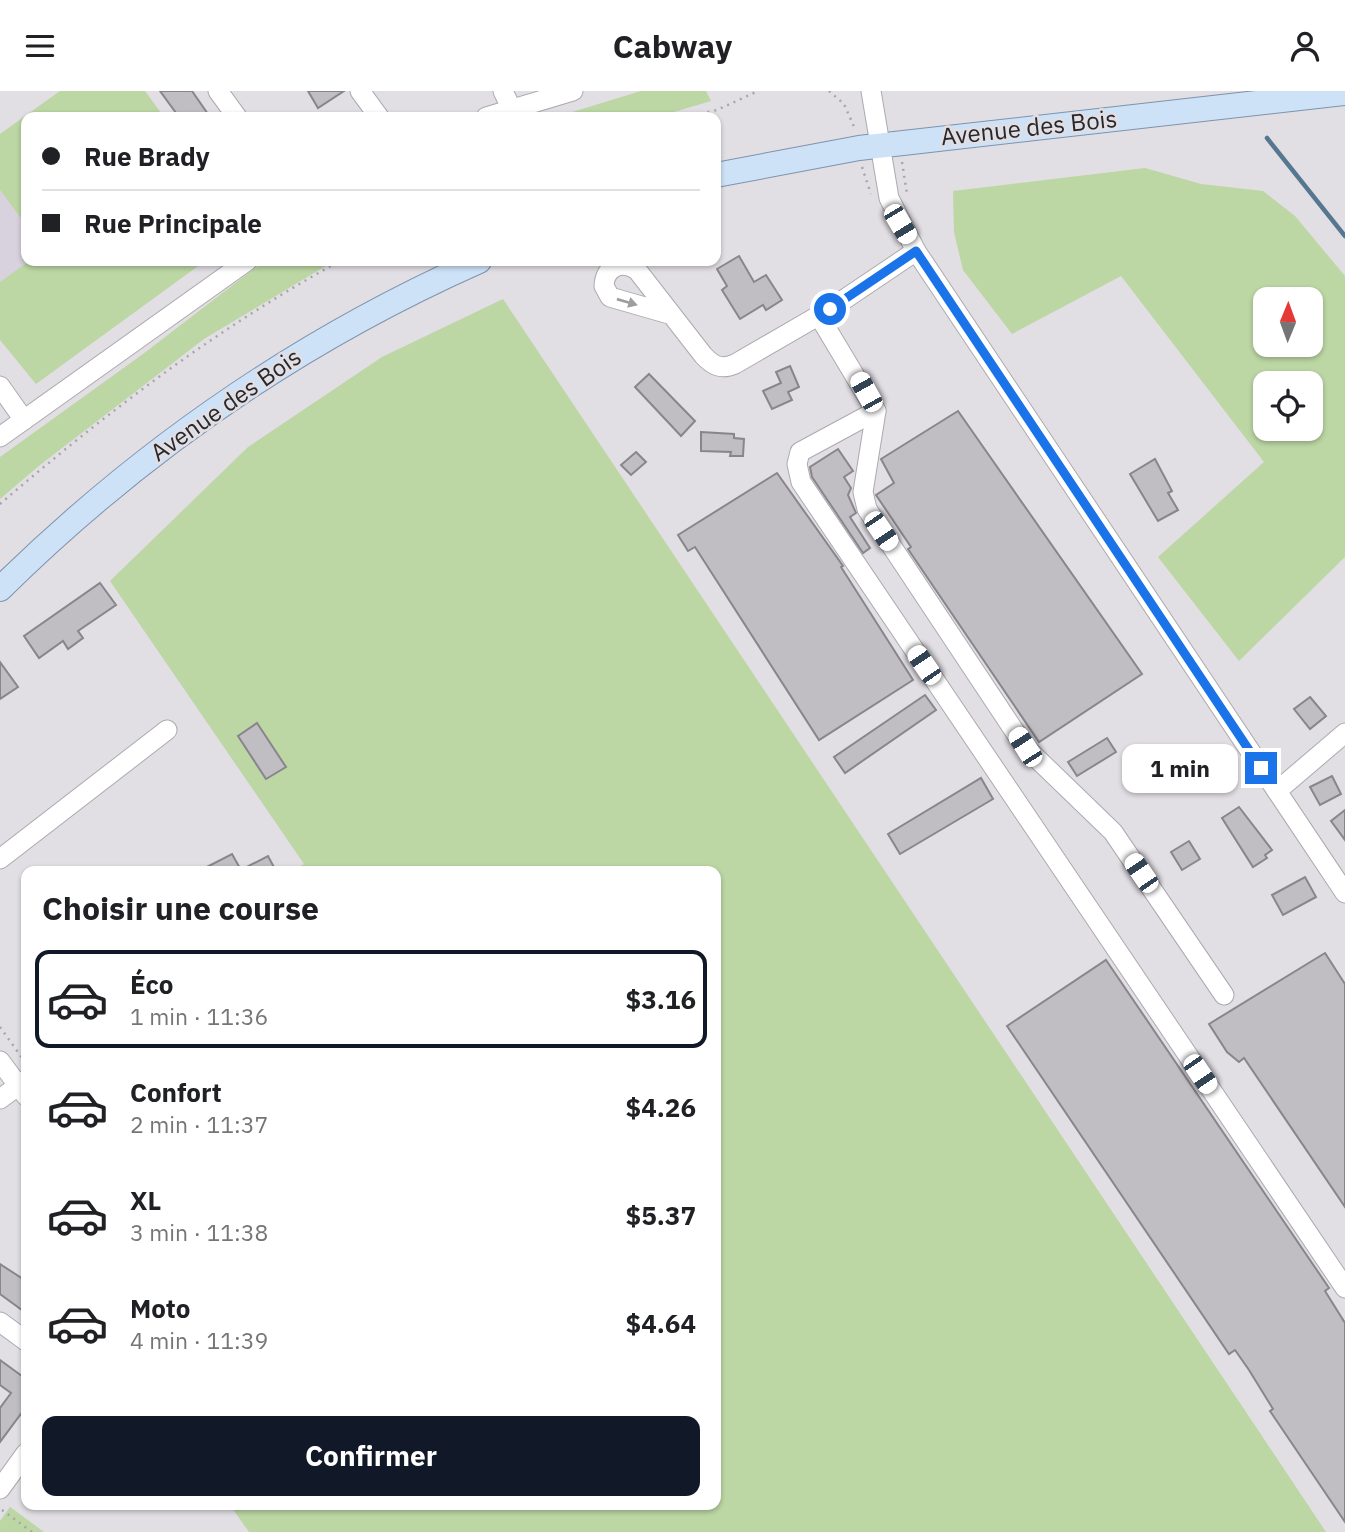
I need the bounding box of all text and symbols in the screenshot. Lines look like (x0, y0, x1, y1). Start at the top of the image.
text: Cabway (613, 25, 732, 67)
icon: menu (21, 27, 59, 65)
icon: person (1286, 27, 1324, 65)
street label: Avenue des Bois (939, 102, 1119, 152)
text: Rue Brady (84, 139, 210, 173)
car (881, 201, 920, 247)
text: Rue Principale (84, 206, 262, 240)
north arrow (1253, 287, 1323, 357)
map controls (1253, 287, 1323, 441)
route start (814, 293, 846, 325)
one-way arrow (616, 297, 638, 308)
street label: Avenue des Bois (144, 340, 307, 468)
car (847, 369, 886, 415)
button: locate (1253, 371, 1323, 441)
car (861, 508, 902, 554)
car (904, 642, 945, 688)
car (1005, 724, 1046, 770)
callout: 1 min (1121, 743, 1236, 793)
route end (1245, 752, 1277, 784)
text: 1 min (1150, 753, 1210, 783)
car (1121, 850, 1162, 896)
text: Choisir une course (42, 887, 319, 929)
text: Éco (130, 967, 174, 1001)
icon: car (46, 968, 109, 1031)
text: $3.16 (626, 982, 696, 1016)
text: 1 min · 11:36 (130, 1001, 268, 1031)
car (1180, 1051, 1221, 1097)
text: Confort (130, 1075, 222, 1109)
icon: car (46, 1076, 109, 1139)
text: $4.26 (626, 1090, 696, 1124)
text: 2 min · 11:37 (130, 1109, 268, 1139)
text: XL (130, 1183, 161, 1217)
icon: car (46, 1184, 109, 1247)
text: $5.37 (626, 1198, 696, 1232)
text: 3 min · 11:38 (130, 1217, 268, 1247)
text: Moto (130, 1291, 190, 1325)
icon: car (46, 1292, 109, 1355)
text: $4.64 (626, 1306, 696, 1340)
text: 4 min · 11:39 (130, 1325, 268, 1355)
button: Confirmer (42, 1416, 700, 1496)

